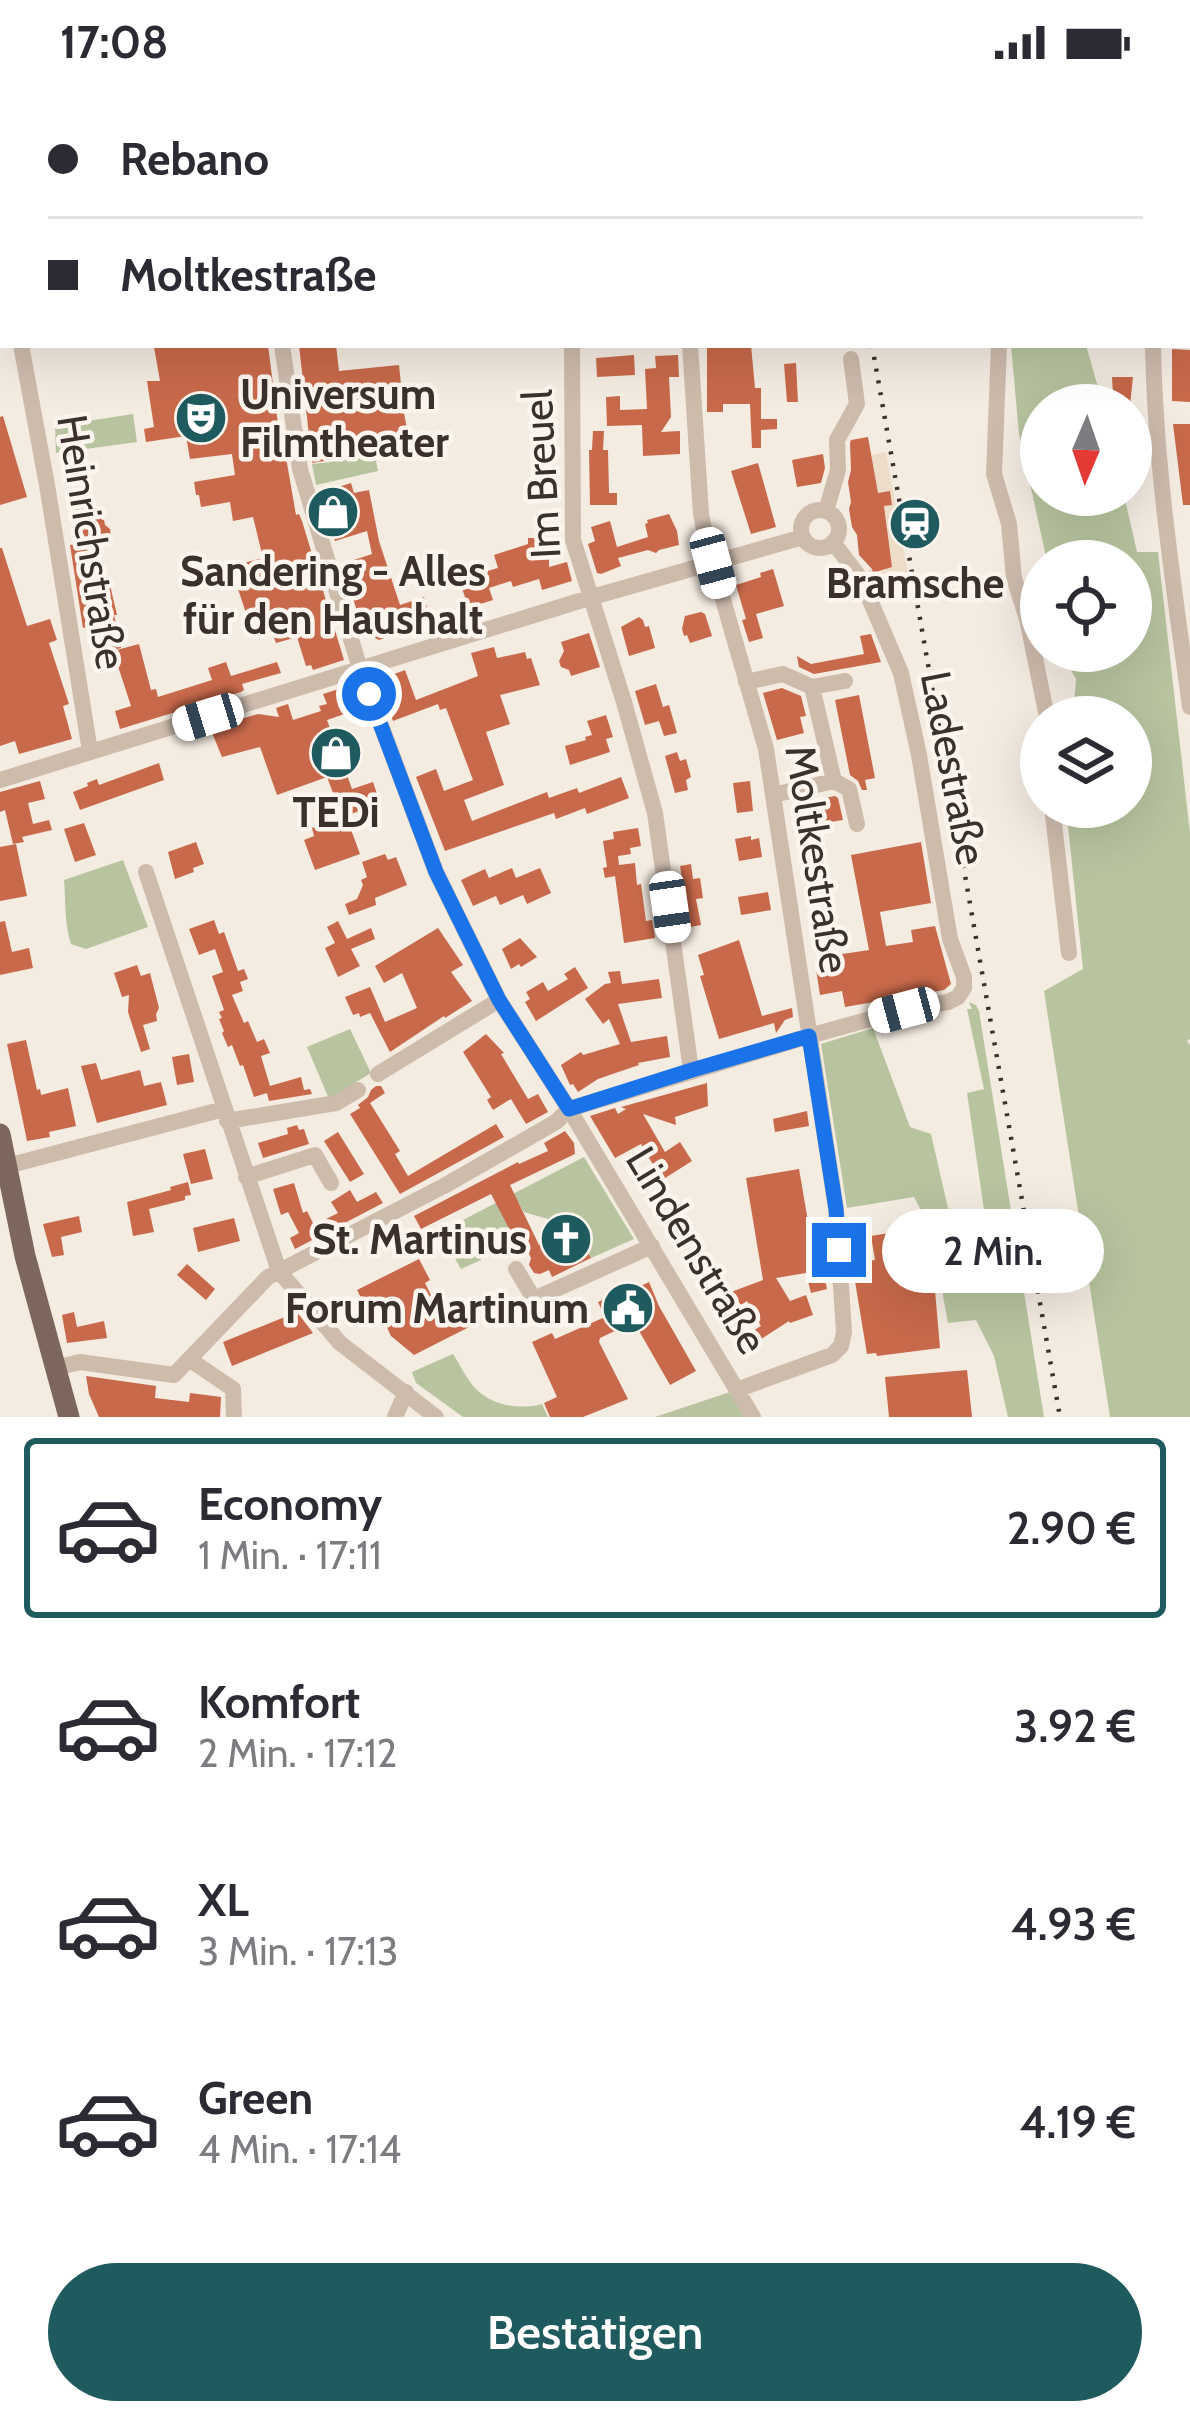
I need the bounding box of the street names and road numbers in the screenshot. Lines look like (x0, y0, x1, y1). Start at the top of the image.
street label: Im Breuel (511, 388, 571, 560)
street label: Heinrichstraße (46, 411, 138, 673)
street label: Ladestraße (910, 667, 998, 869)
street label: Moltkestraße (774, 741, 862, 977)
street label: Lindenstraße (615, 1137, 779, 1363)

